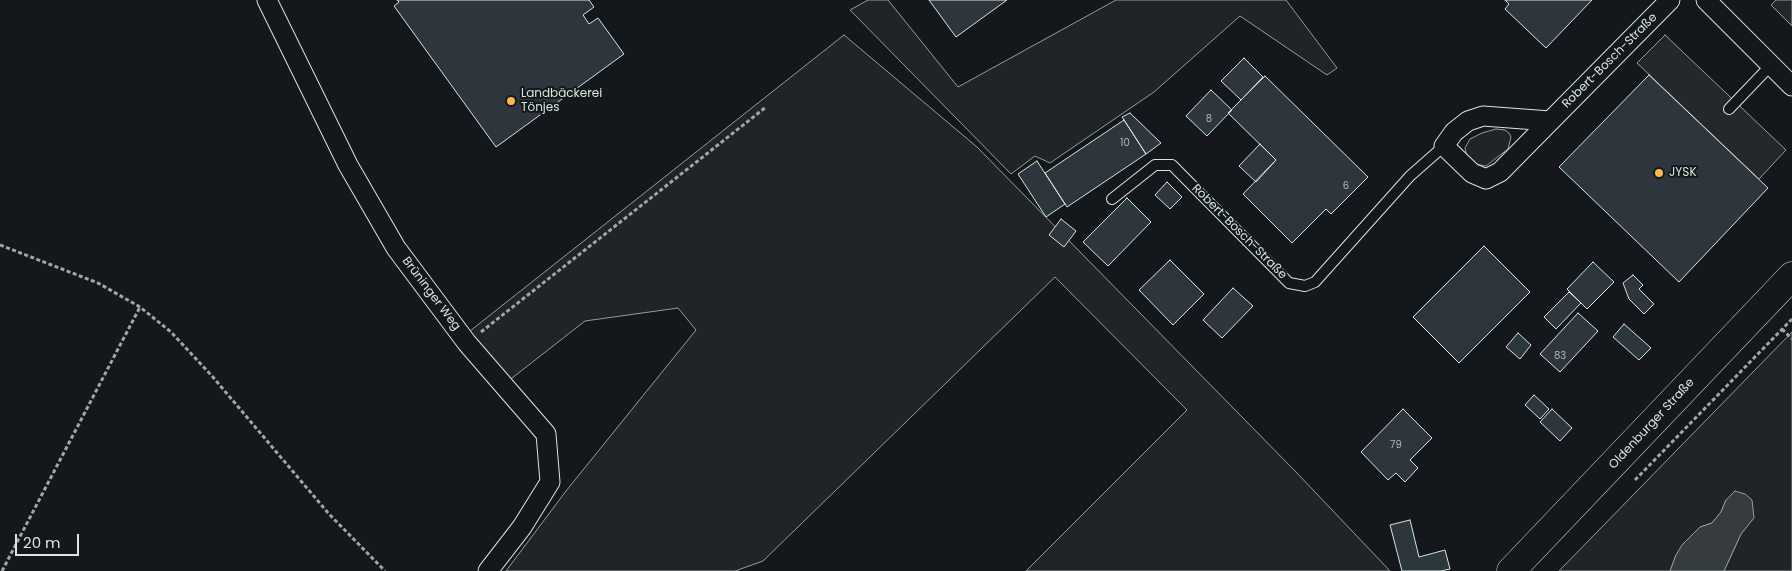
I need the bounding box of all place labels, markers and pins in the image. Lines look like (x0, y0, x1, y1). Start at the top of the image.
place label: Landbäckerei Tönjes (521, 87, 602, 115)
marker: Landbäckerei Tönjes (505, 95, 517, 107)
place label: JYSK (1669, 166, 1697, 180)
marker: JYSK (1653, 167, 1665, 179)

